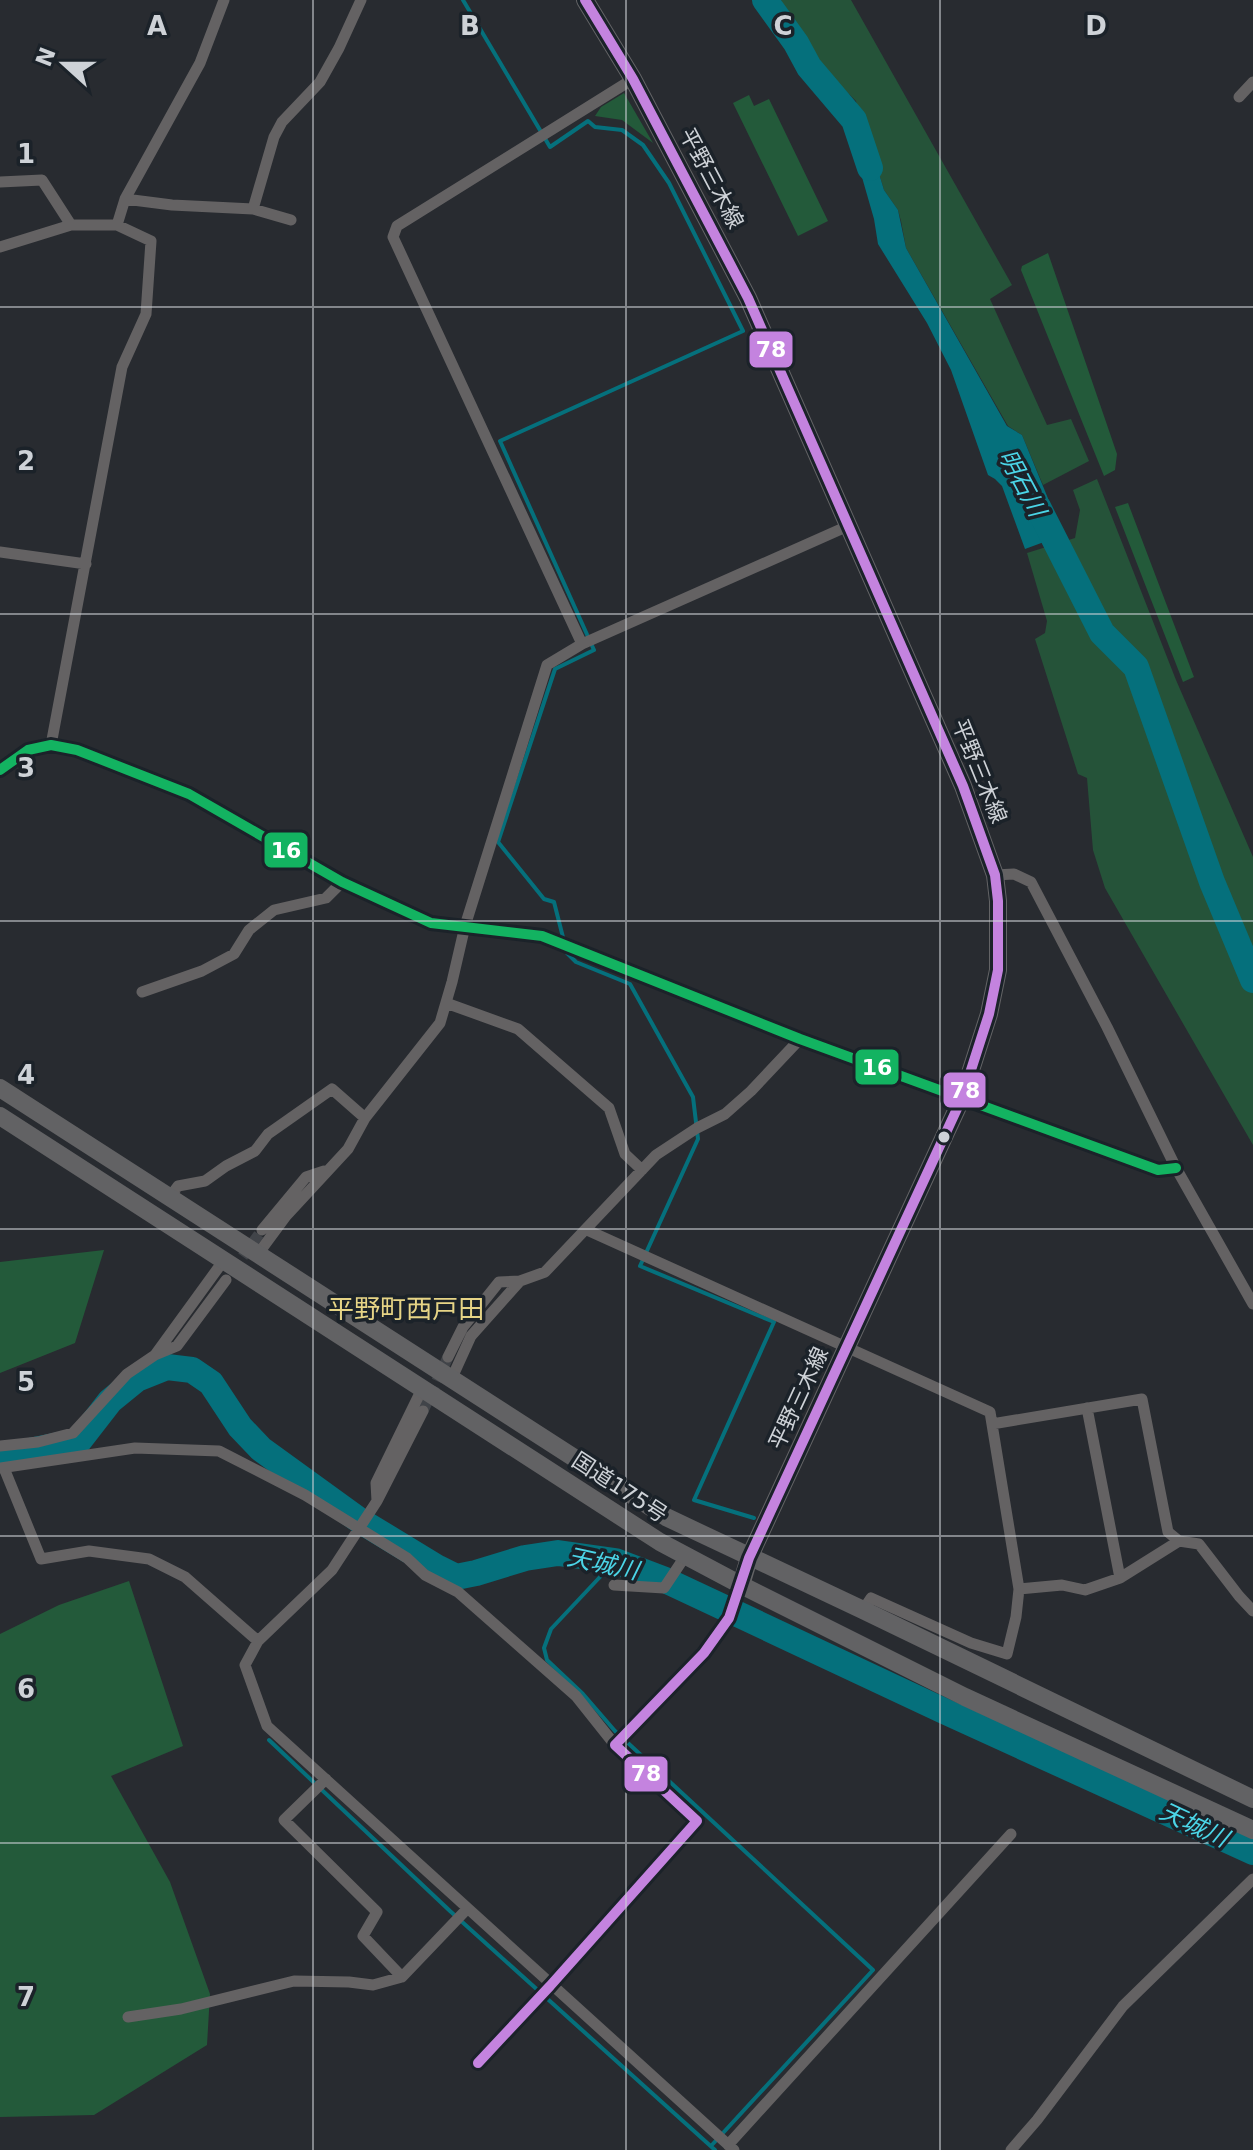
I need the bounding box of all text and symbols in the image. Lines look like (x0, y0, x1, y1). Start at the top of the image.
text: A (147, 11, 167, 41)
text: B (460, 11, 480, 41)
text: C (773, 11, 793, 41)
text: D (1085, 11, 1107, 41)
north arrow (24, 24, 104, 104)
text: N (31, 44, 61, 70)
street label: 平野三木線 (675, 124, 748, 233)
text: 1 (17, 139, 35, 169)
line badge: 78 (748, 330, 794, 369)
text: 78 (756, 337, 786, 362)
water label: 明石川 (993, 445, 1053, 524)
text: 2 (17, 446, 35, 476)
street label: 平野三木線 (947, 716, 1012, 827)
text: 3 (17, 753, 35, 783)
line badge: 16 (263, 831, 309, 869)
text: 16 (271, 838, 301, 863)
line badge: 16 (854, 1048, 900, 1086)
text: 16 (862, 1055, 892, 1080)
text: 4 (17, 1060, 35, 1090)
line badge: 78 (942, 1071, 987, 1109)
text: 78 (950, 1078, 980, 1103)
unlabelled marker (936, 1129, 952, 1145)
district label: 平野町西戸田 (328, 1294, 484, 1324)
street label: 平野三木線 (764, 1343, 833, 1453)
text: 5 (17, 1367, 35, 1397)
street label: 国道175号 (568, 1448, 672, 1527)
water label: 天城川 (565, 1543, 644, 1586)
text: 6 (17, 1674, 35, 1704)
line badge: 78 (623, 1755, 669, 1793)
text: 78 (631, 1761, 661, 1786)
water label: 天城川 (1155, 1797, 1235, 1854)
text: 7 (17, 1982, 35, 2012)

